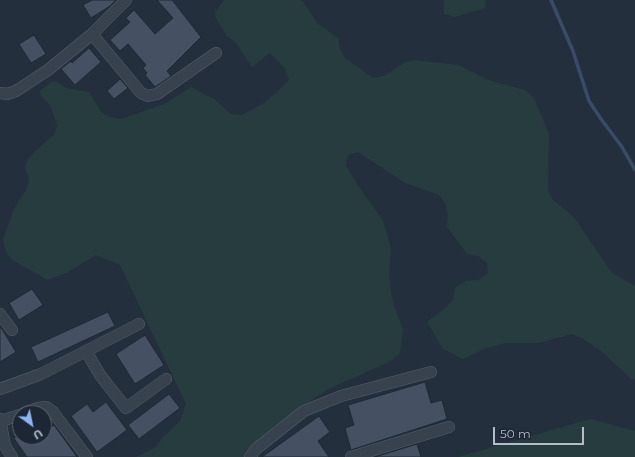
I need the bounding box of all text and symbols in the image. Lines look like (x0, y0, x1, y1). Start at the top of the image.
north arrow (12, 405, 52, 445)
scale bar (495, 419, 586, 445)
text: U (31, 426, 45, 442)
text: 50 m (500, 426, 531, 441)

